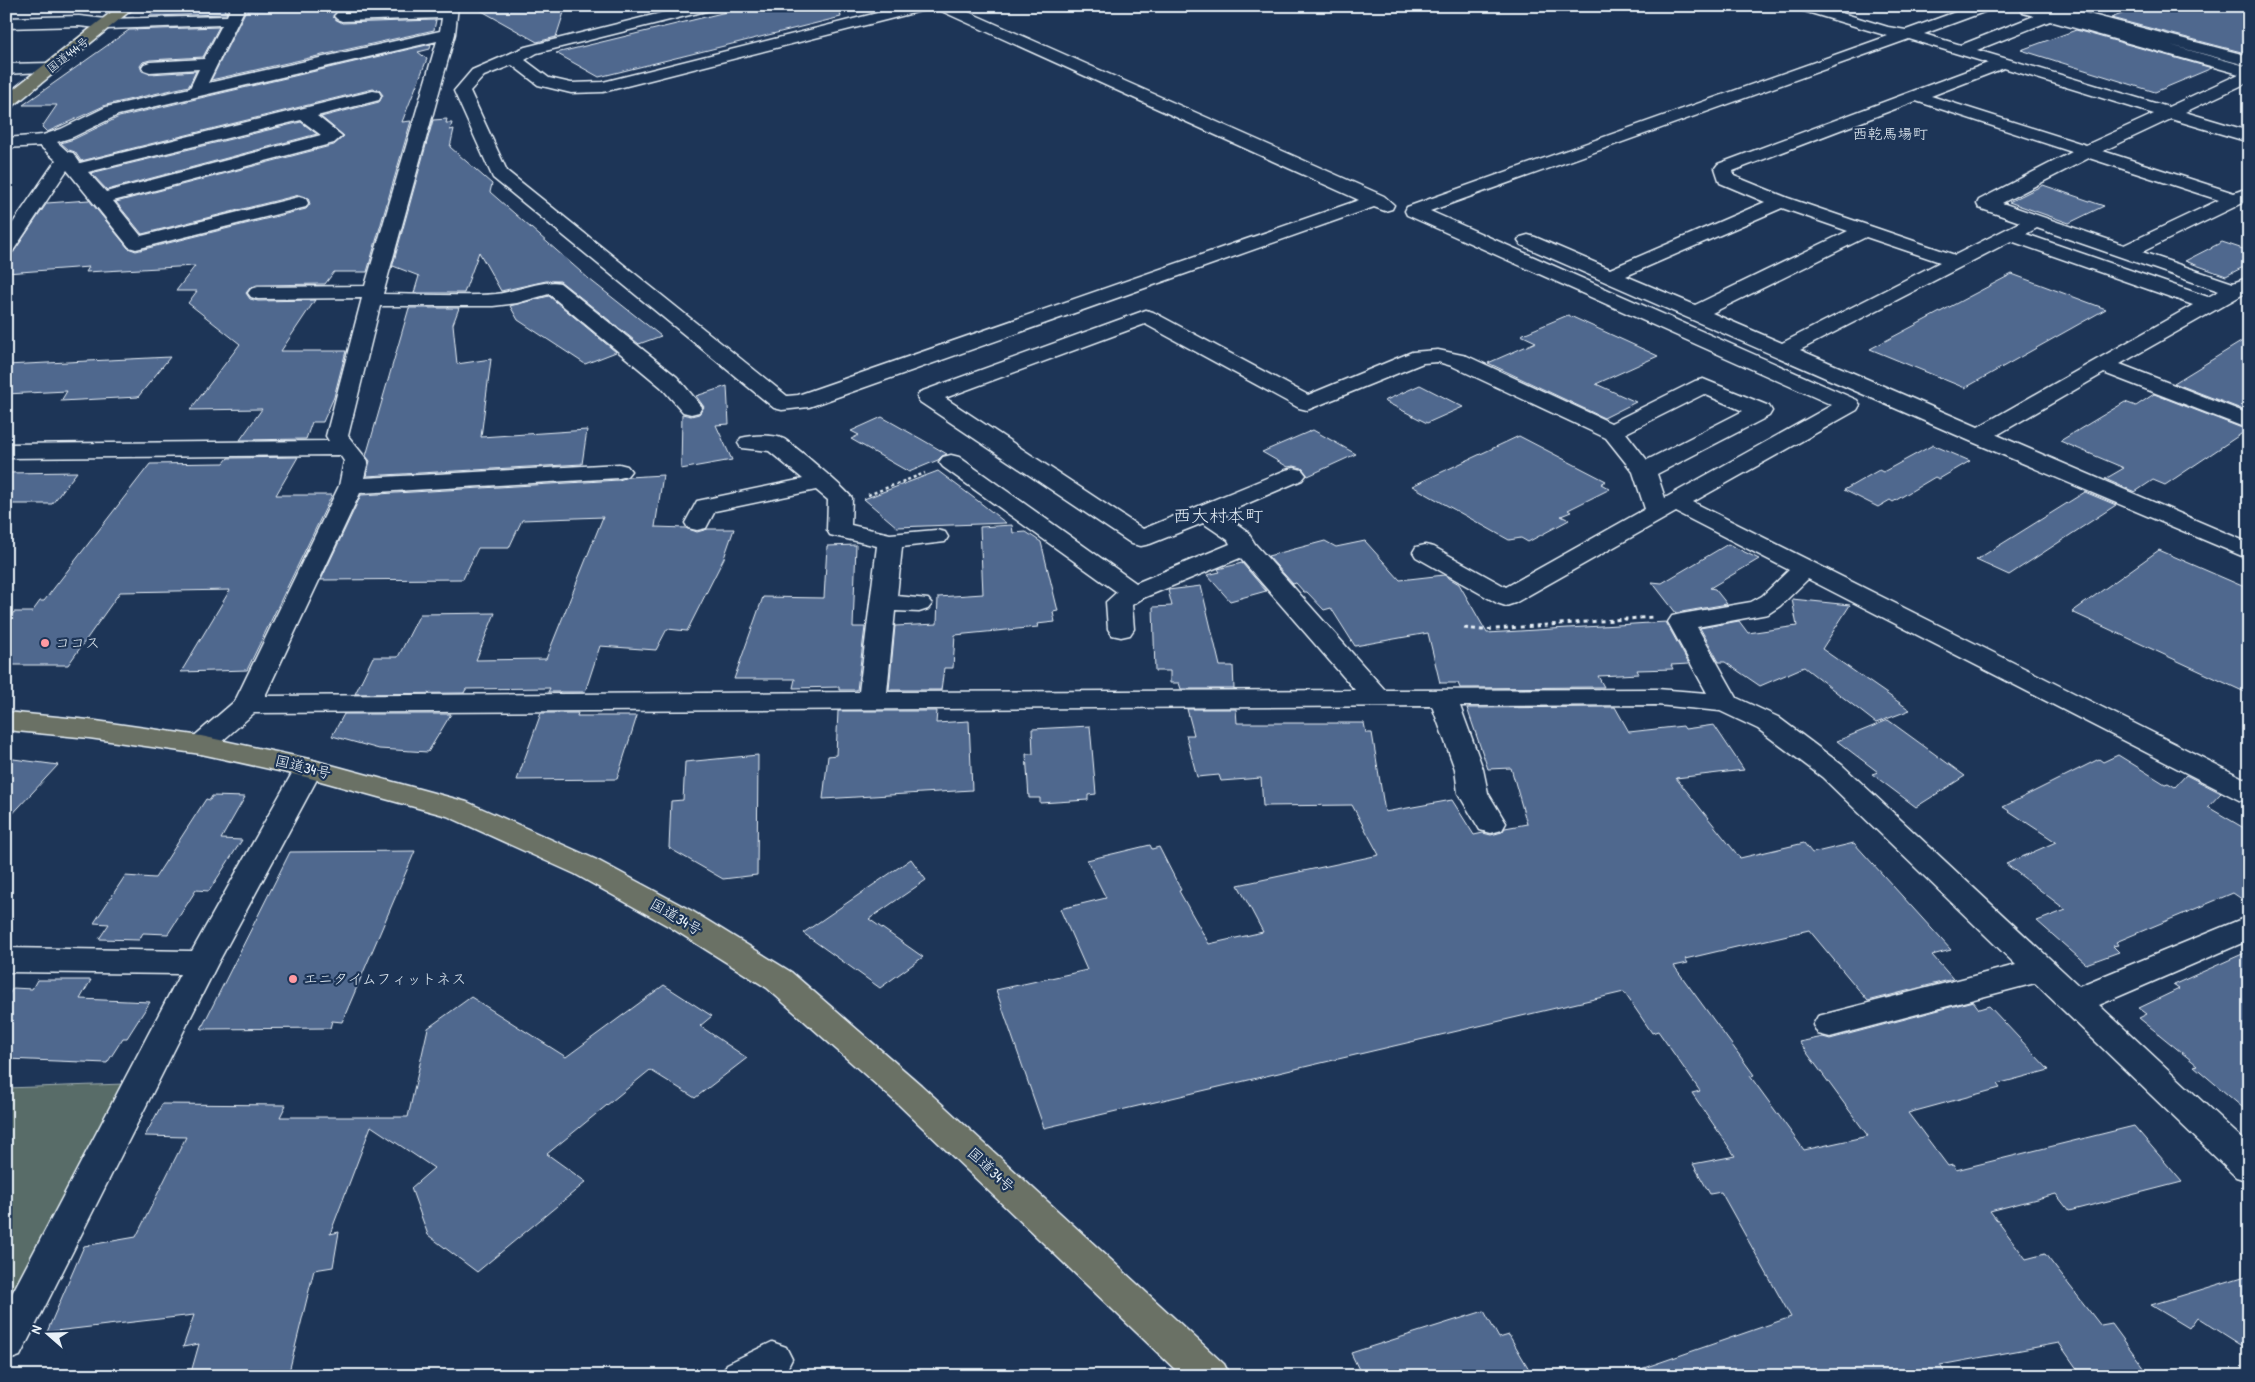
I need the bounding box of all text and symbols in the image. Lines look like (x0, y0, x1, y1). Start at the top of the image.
street label: 国道444号 (43, 33, 92, 77)
district label: 西乾馬場町 (1852, 123, 1928, 144)
district label: 西大村本町 (1173, 503, 1263, 528)
place label: ココス (55, 632, 100, 653)
marker: ココス (39, 637, 51, 649)
street label: 国道34号 (273, 749, 333, 784)
street label: 国道34号 (646, 893, 706, 940)
place label: エニタイムフィットネス (303, 968, 466, 989)
marker: エニタイムフィットネス (287, 973, 299, 985)
street label: 国道34号 (963, 1142, 1019, 1197)
north arrow (22, 1310, 72, 1360)
text: N (25, 1322, 46, 1336)

